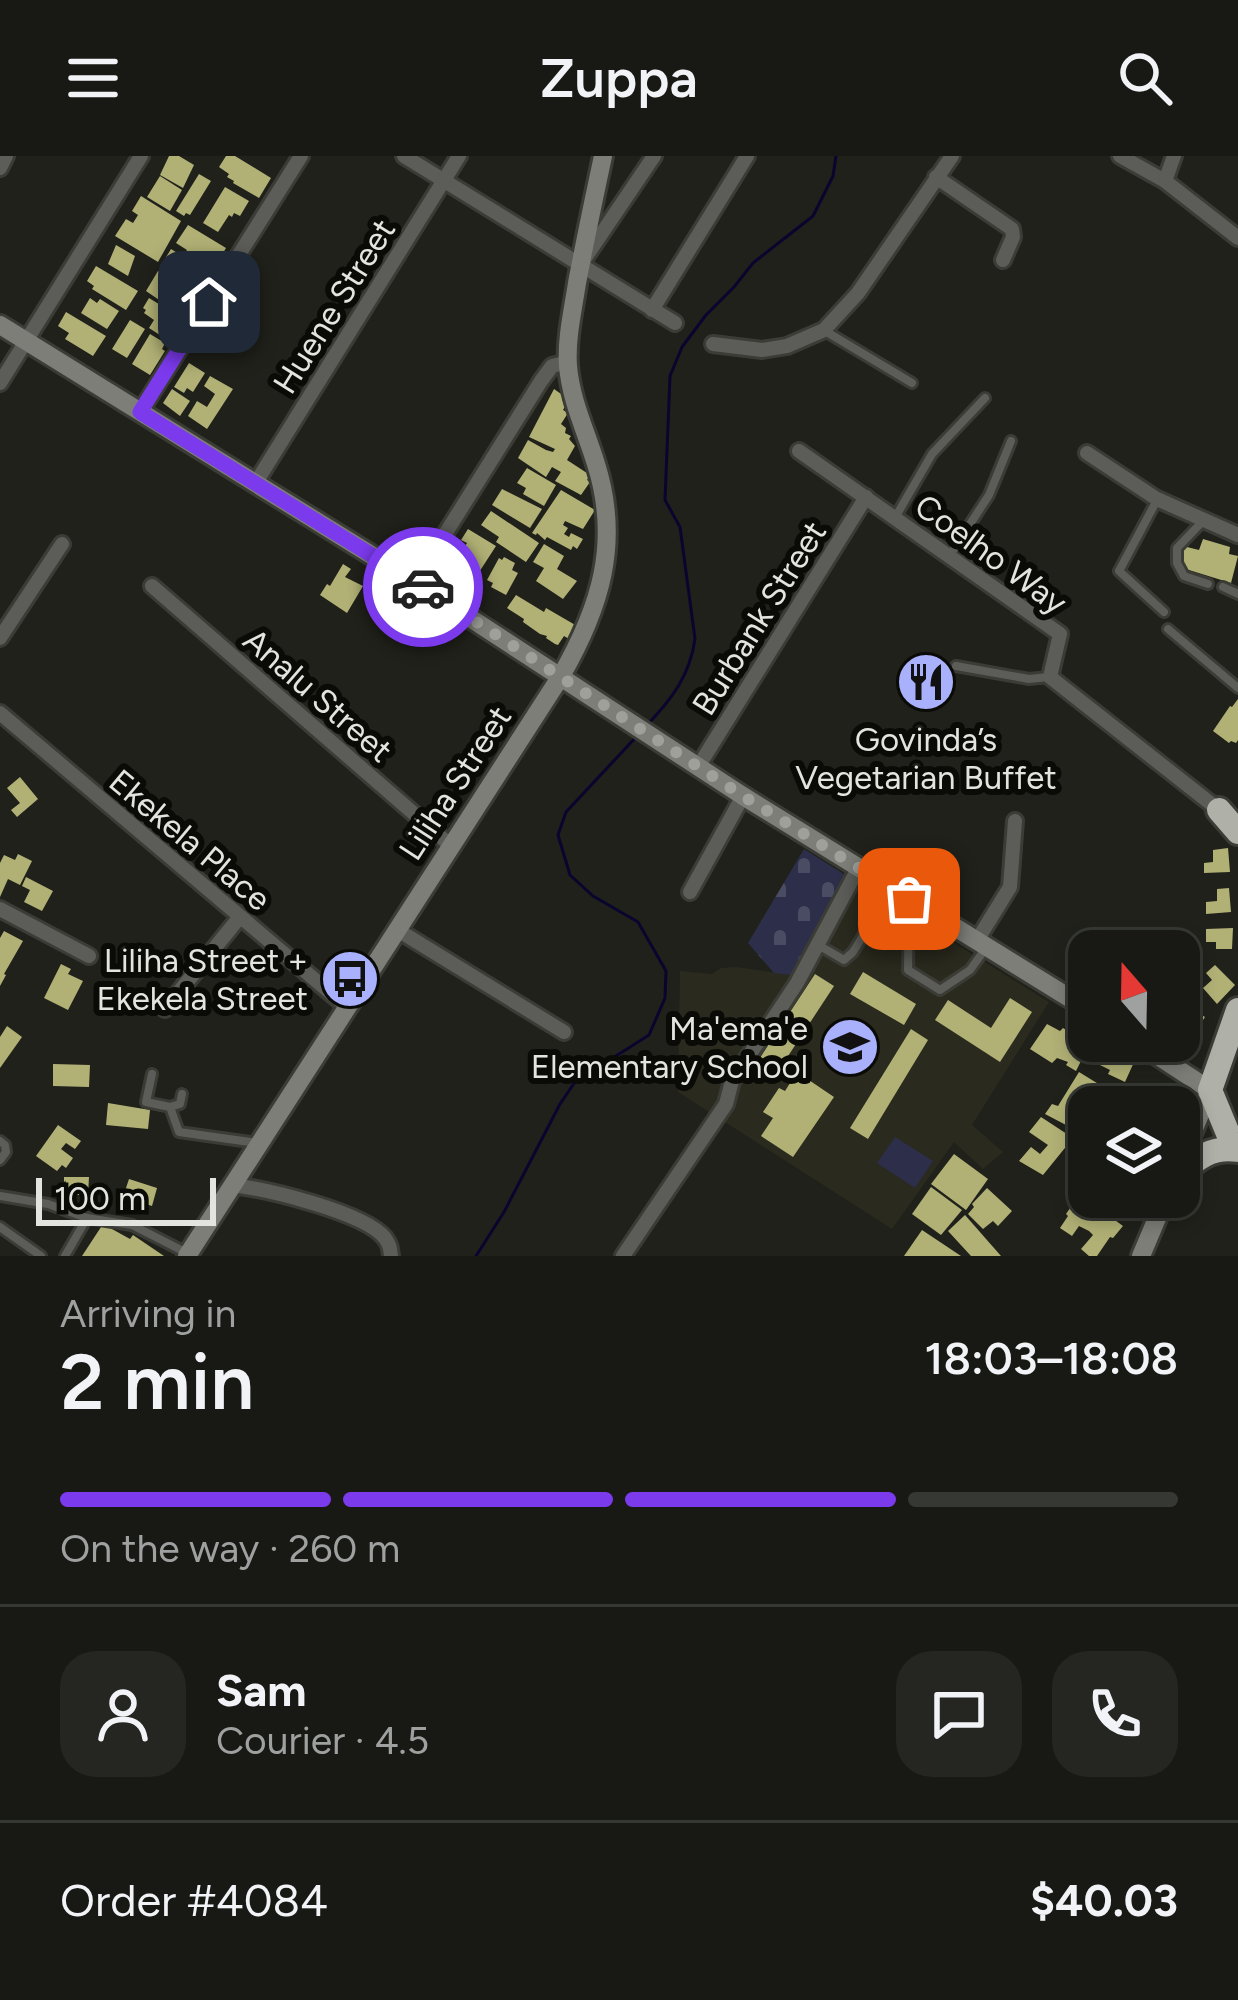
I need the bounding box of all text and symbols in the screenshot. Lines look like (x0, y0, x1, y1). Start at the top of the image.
icon: menu (60, 45, 126, 111)
icon: search (1112, 45, 1178, 111)
text: Zuppa (540, 46, 698, 111)
street label: Huene Street (265, 212, 403, 400)
pin (158, 251, 260, 353)
icon: home (176, 269, 242, 335)
street label: Coelho Way (907, 486, 1075, 623)
street label: Burbank Street (684, 514, 834, 722)
courier (363, 527, 483, 647)
icon: car (390, 554, 456, 620)
street label: Analu Street (236, 620, 400, 770)
restaurant icon: Govinda’s Vegetarian Buffet (895, 651, 957, 713)
street label: Liliha Street (391, 699, 519, 867)
place label: Govinda’s Vegetarian Buffet (795, 720, 1057, 797)
street label: Ekekela Place (102, 761, 278, 919)
pin (858, 848, 960, 950)
icon: bag (876, 866, 942, 932)
north arrow (1068, 930, 1200, 1062)
map controls (1068, 930, 1200, 1218)
place label: Liliha Street + Ekekela Street (96, 941, 308, 1018)
bus stop icon: Liliha Street + Ekekela Street (319, 948, 381, 1010)
place label: Ma'ema'e Elementary School (531, 1009, 808, 1086)
school or university icon: Ma'ema'e Elementary School (819, 1016, 881, 1078)
button: layers (1068, 1086, 1200, 1218)
scale bar (36, 1172, 216, 1225)
text: 100 m (54, 1179, 146, 1218)
text: Arriving in (60, 1290, 236, 1337)
text: 18:03–18:08 (925, 1331, 1178, 1385)
text: 2 min (60, 1335, 254, 1429)
text: On the way · 260 m (60, 1525, 400, 1572)
button: person (60, 1651, 186, 1777)
button: chat (896, 1651, 1022, 1777)
button: phone (1052, 1651, 1178, 1777)
text: Sam (216, 1663, 307, 1717)
text: Courier · 4.5 (216, 1717, 429, 1764)
text: Order #4084 (60, 1873, 328, 1927)
text: $40.03 (1030, 1873, 1178, 1927)

